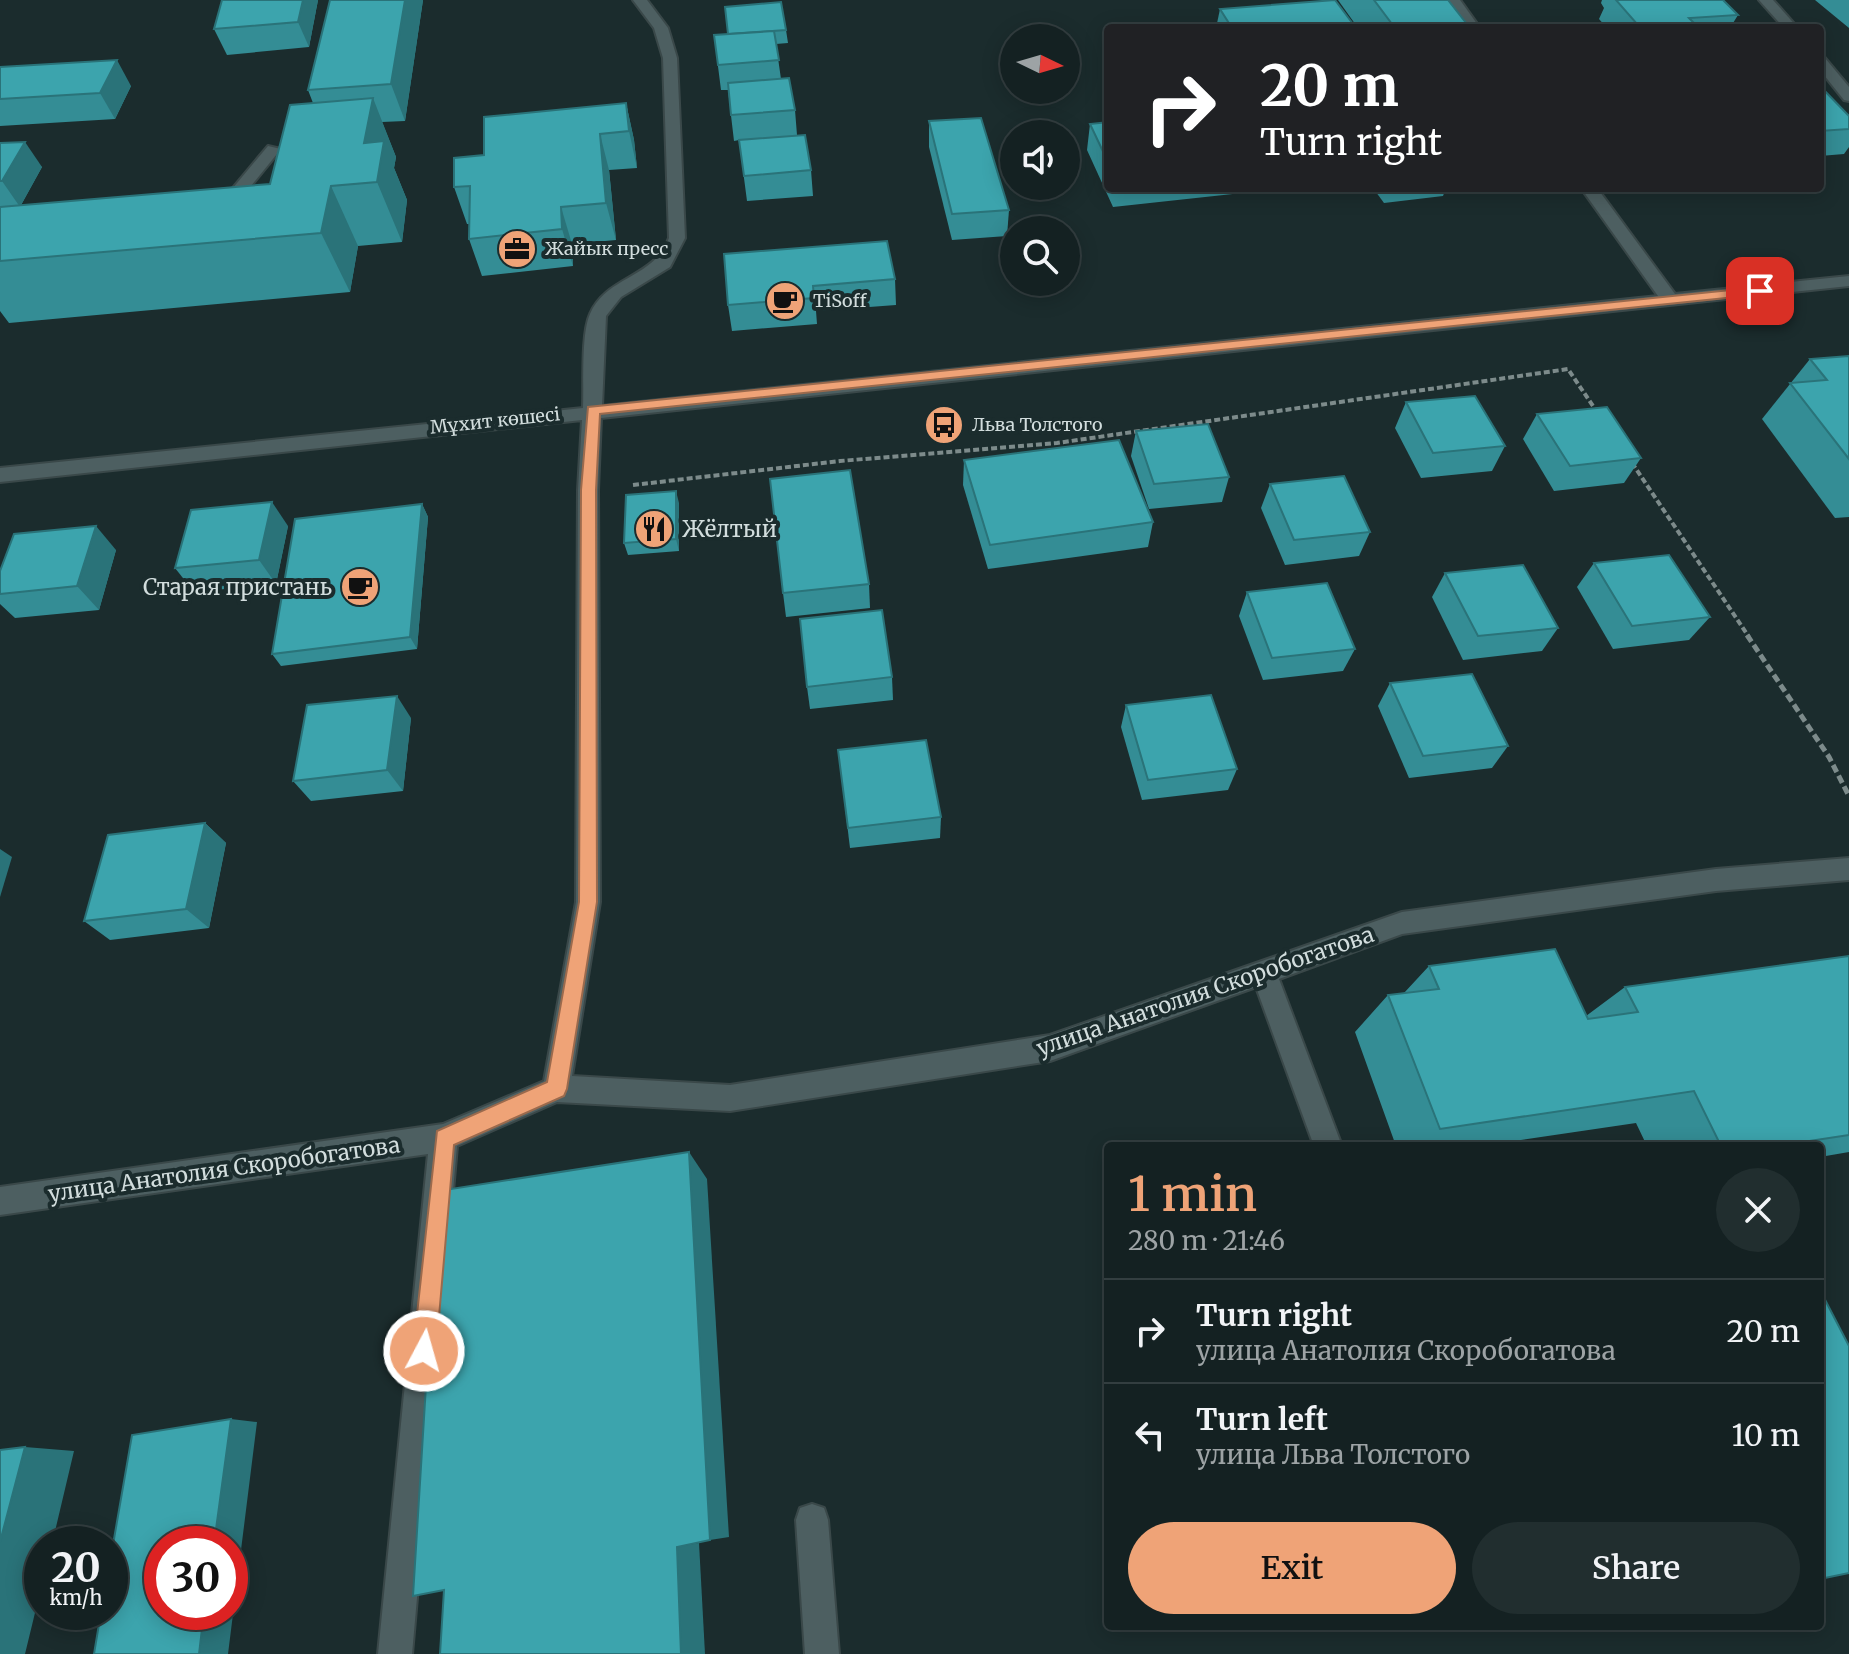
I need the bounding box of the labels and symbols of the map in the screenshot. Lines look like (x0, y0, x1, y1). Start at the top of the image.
north arrow (1000, 24, 1080, 104)
office icon: Жайык пресс (496, 228, 538, 270)
place label: Жайык пресс (545, 237, 668, 260)
pin (1726, 257, 1794, 325)
cafe icon: TiSoff (764, 280, 806, 322)
place label: TiSoff (813, 289, 867, 312)
street label: Мұхит көшесі (429, 402, 561, 439)
bus stop icon: Льва Толстого (923, 404, 965, 446)
place label: Льва Толстого (972, 413, 1102, 436)
restaurant icon: Жёлтый (633, 508, 675, 550)
place label: Жёлтый (682, 515, 777, 543)
cafe icon: Старая пристань (339, 566, 381, 608)
place label: Старая пристань (143, 573, 332, 601)
street label: улица Анатолия Скоробогатова (1033, 920, 1378, 1062)
street label: улица Анатолия Скоробогатова (46, 1130, 402, 1208)
position arrow (382, 1309, 466, 1393)
speed limit sign: 30 (144, 1526, 248, 1630)

